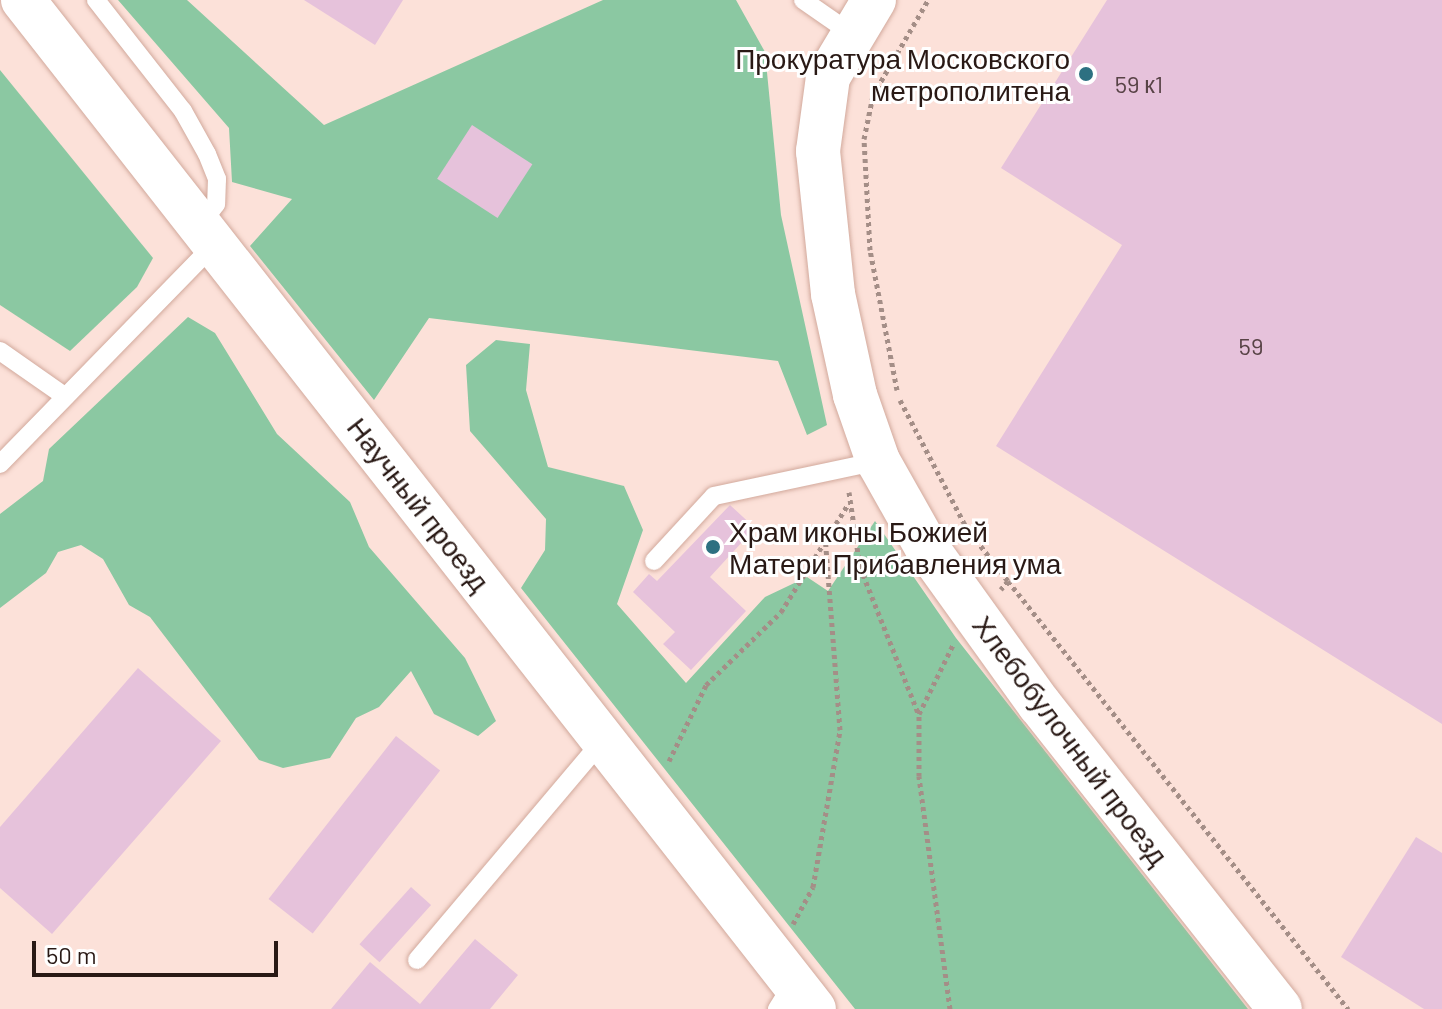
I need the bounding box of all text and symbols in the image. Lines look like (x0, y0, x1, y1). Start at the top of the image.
place label: Прокуратура Московского метрополитена (735, 41, 1070, 107)
marker: Прокуратура Московского метрополитена (1077, 65, 1095, 83)
house number: 59 к1 (1115, 70, 1163, 98)
house number: 59 (1239, 332, 1263, 360)
street label: Научный проезд (341, 411, 497, 597)
place label: Храм иконы Божией Матери Прибавления ума (729, 514, 1061, 580)
marker: Храм иконы Божией Матери Прибавления ума (704, 538, 722, 556)
street label: Хлебобулочный проезд (966, 609, 1176, 871)
scale bar (36, 925, 282, 975)
text: 50 m (46, 940, 97, 969)

